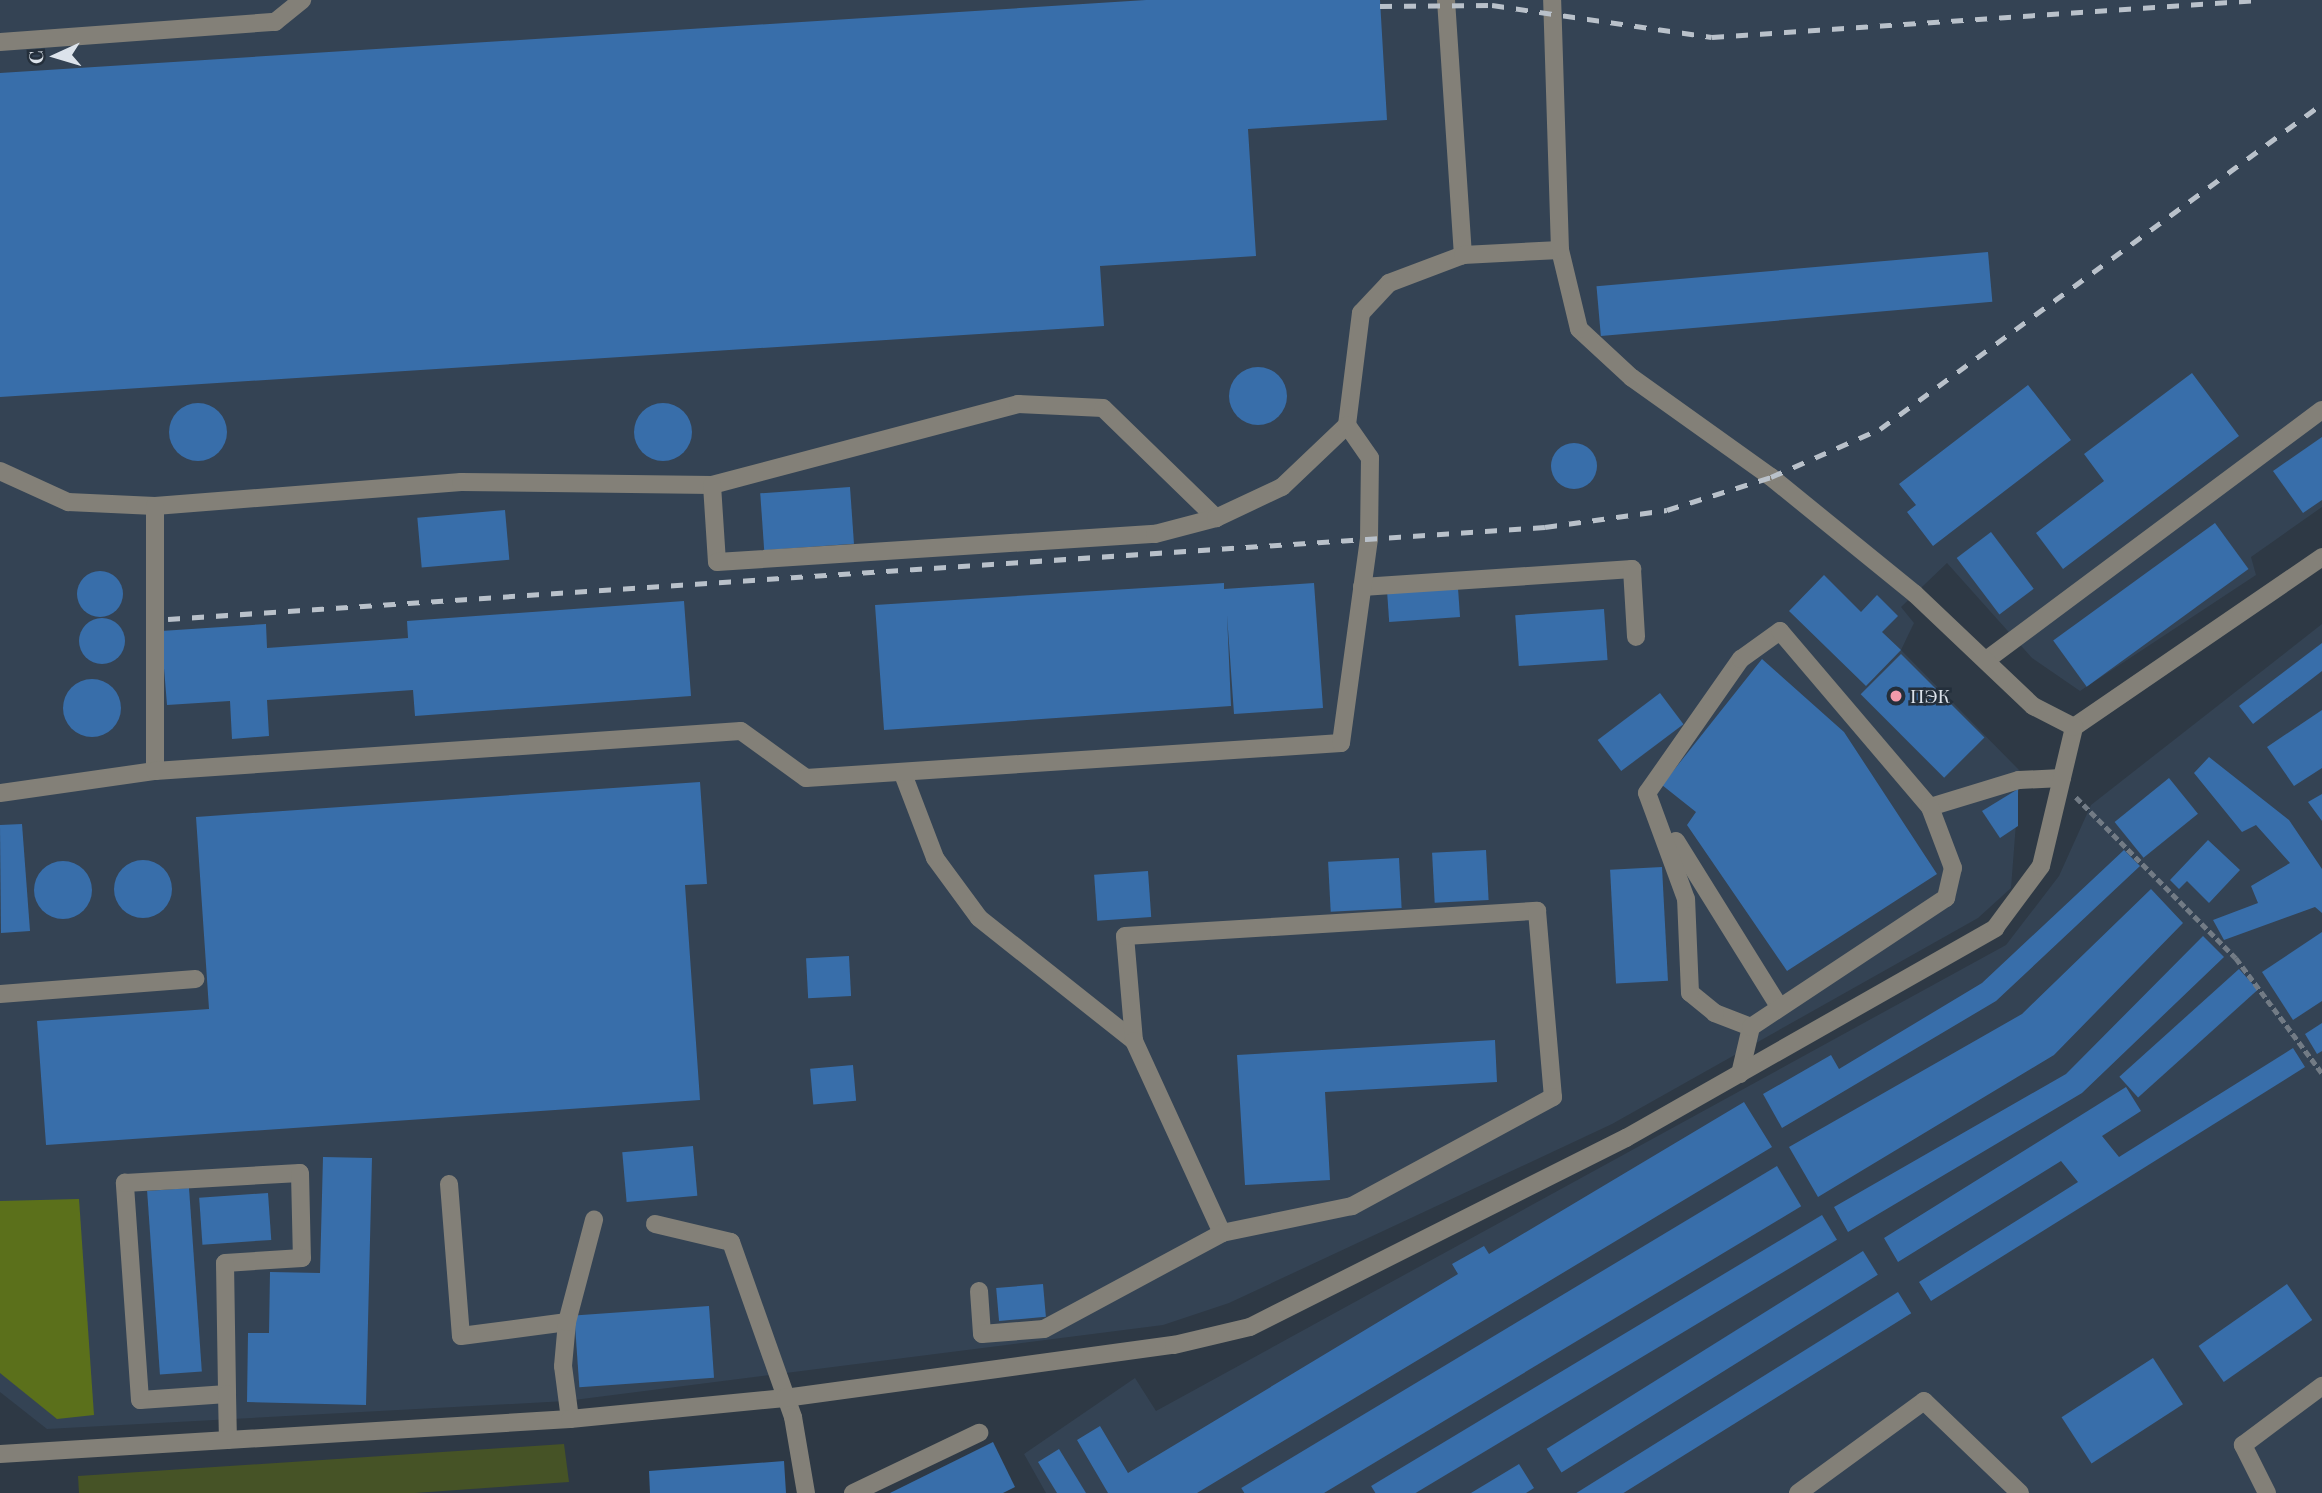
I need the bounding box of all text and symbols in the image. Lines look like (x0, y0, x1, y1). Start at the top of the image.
north arrow (21, 21, 91, 91)
text: С (22, 50, 48, 65)
place label: ПЭК (1910, 685, 1950, 707)
marker: ПЭК (1888, 688, 1904, 704)

